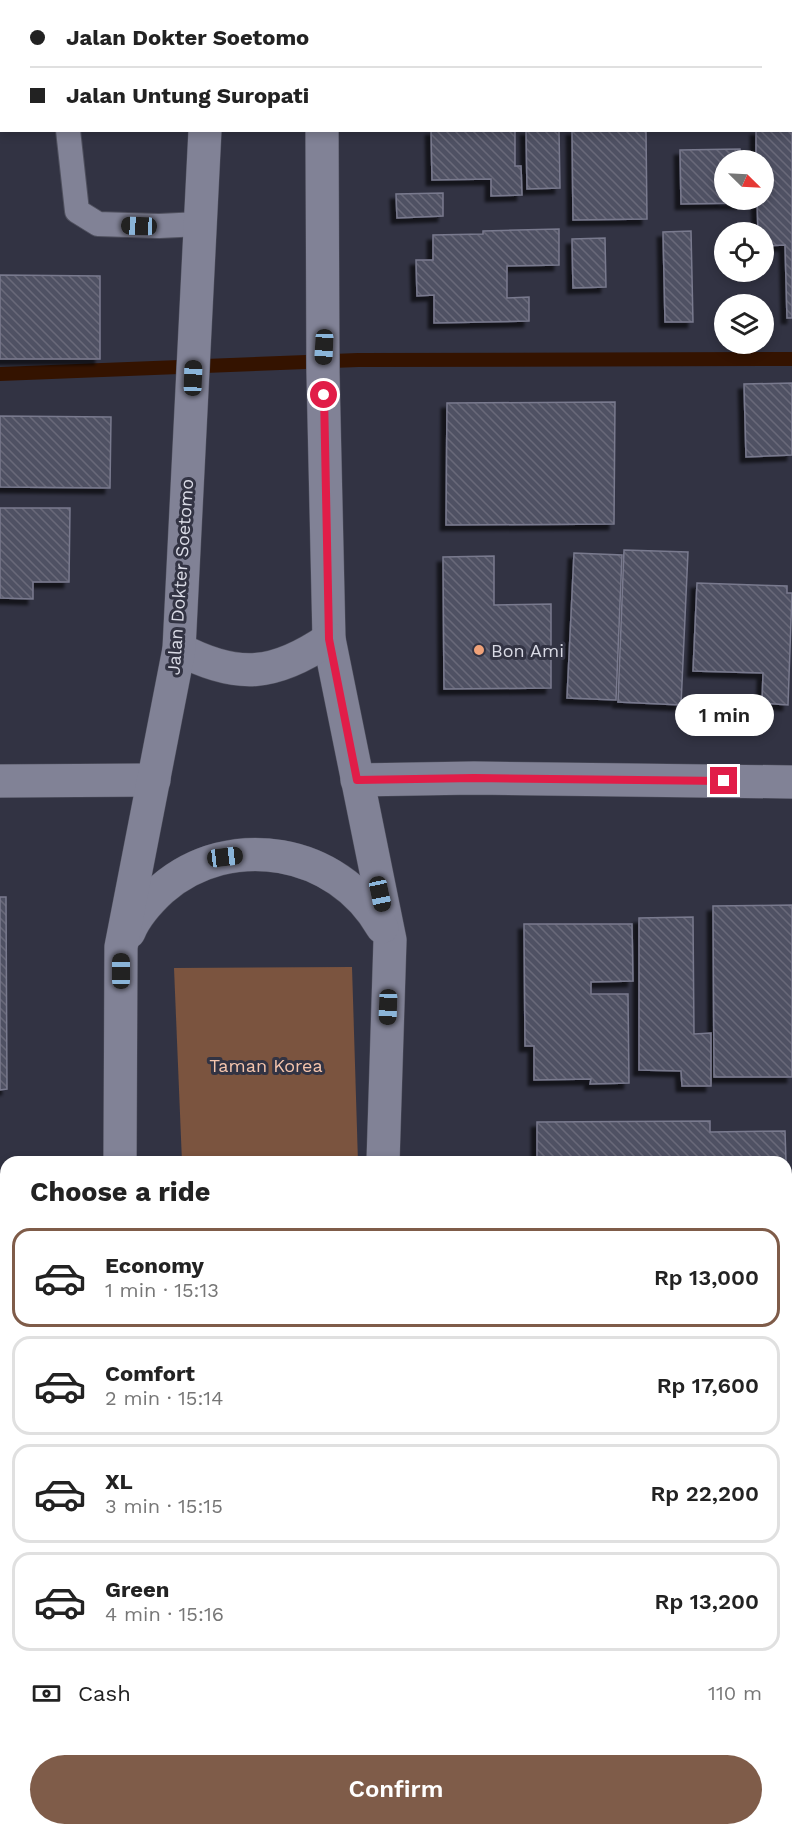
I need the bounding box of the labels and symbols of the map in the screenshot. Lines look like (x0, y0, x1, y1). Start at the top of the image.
north arrow (714, 150, 774, 210)
car (121, 216, 157, 236)
car (314, 329, 334, 365)
car (183, 360, 203, 396)
route start (310, 381, 337, 408)
street label: Jalan Dokter Soetomo (163, 478, 197, 676)
place label: Bon Ami (491, 640, 564, 661)
marker: Bon Ami (472, 643, 486, 657)
callout: 1 min (674, 694, 774, 736)
route end (710, 767, 737, 794)
car (206, 846, 244, 868)
car (367, 875, 393, 913)
car (112, 953, 130, 989)
car (378, 989, 398, 1025)
park label: Taman Korea (209, 1055, 323, 1076)

